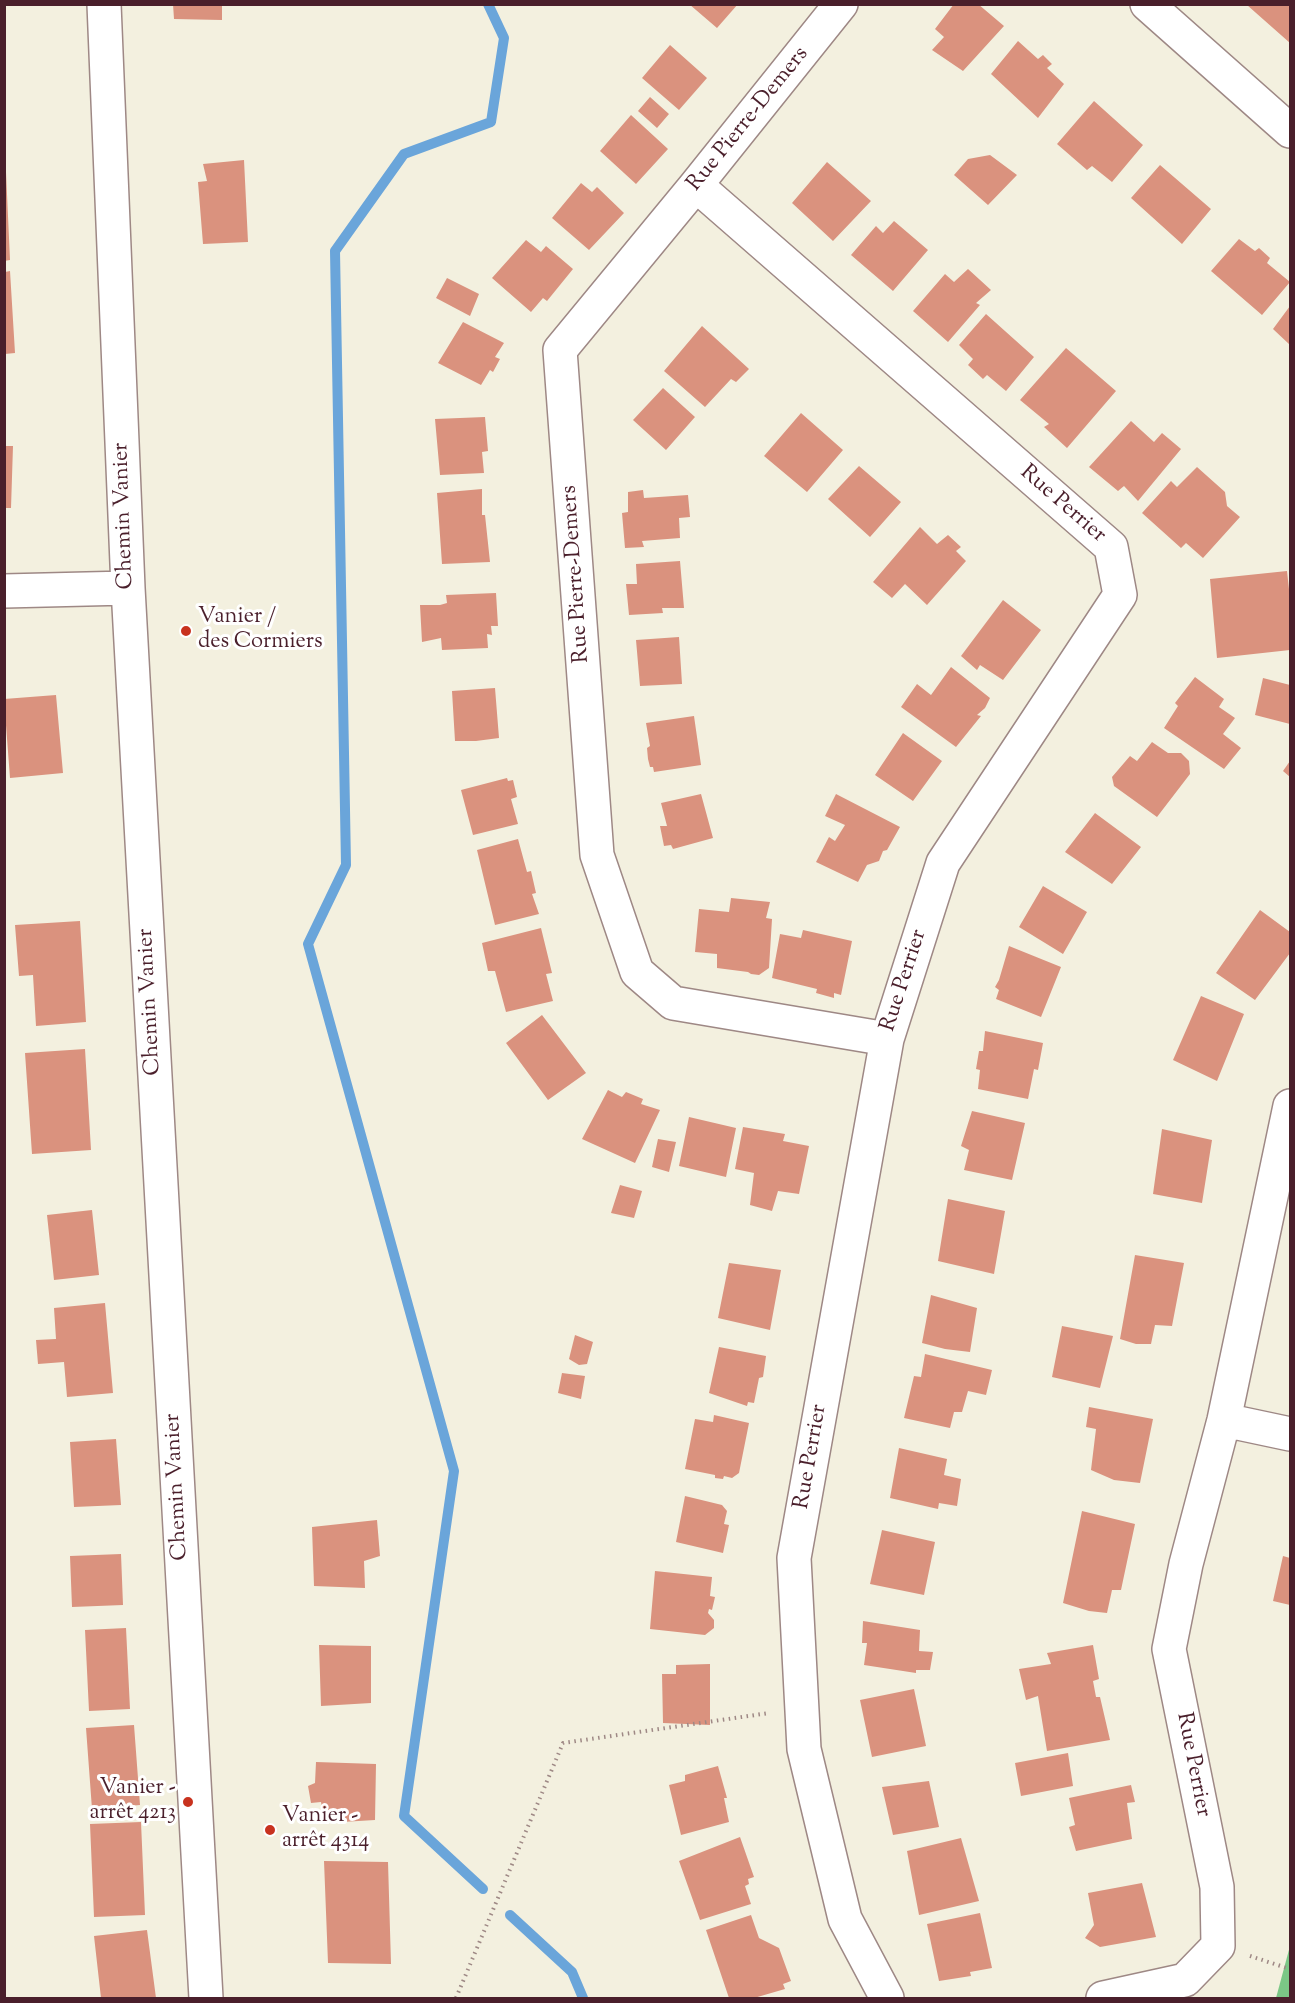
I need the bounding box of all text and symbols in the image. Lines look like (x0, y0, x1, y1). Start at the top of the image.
street label: Rue Pierre-Demers (683, 42, 815, 198)
street label: Chemin Vanier (109, 442, 141, 590)
street label: Rue Perrier (1013, 460, 1111, 550)
street label: Rue Pierre-Demers (558, 484, 596, 664)
place label: Vanier / des Cormiers (198, 605, 323, 656)
marker: Vanier / des Cormiers (179, 624, 193, 638)
street label: Rue Perrier (876, 927, 934, 1035)
street label: Chemin Vanier (134, 928, 168, 1076)
street label: Rue Perrier (790, 1403, 834, 1511)
street label: Chemin Vanier (161, 1413, 195, 1561)
street label: Rue Perrier (1169, 1711, 1215, 1819)
place label: Vanier - arrêt 4213 (90, 1776, 176, 1828)
marker: Vanier - arrêt 4213 (181, 1795, 195, 1809)
place label: Vanier - arrêt 4314 (282, 1804, 369, 1856)
marker: Vanier - arrêt 4314 (263, 1823, 277, 1837)

